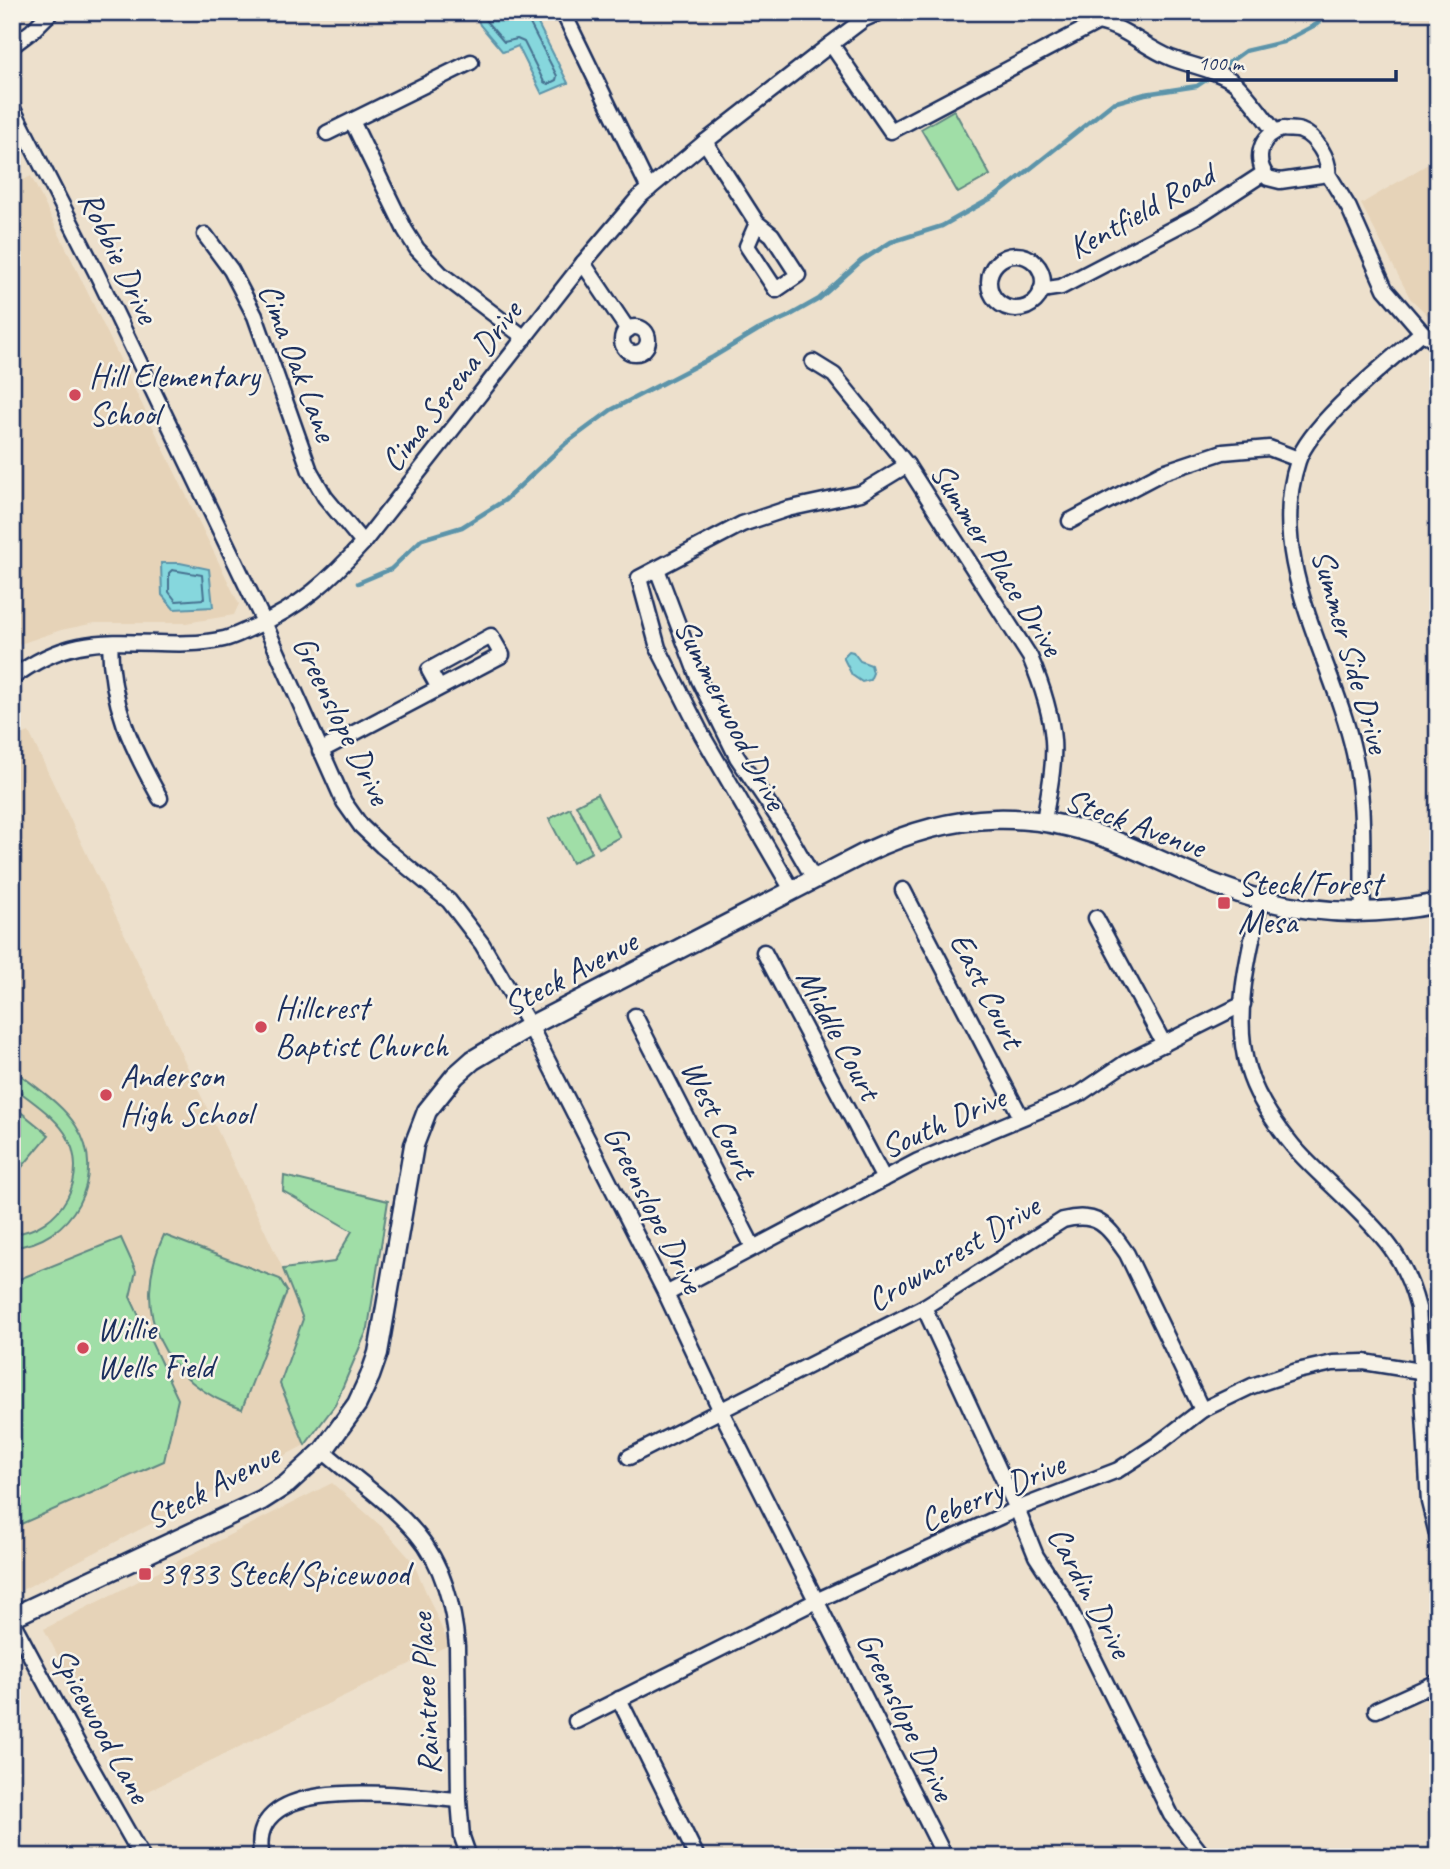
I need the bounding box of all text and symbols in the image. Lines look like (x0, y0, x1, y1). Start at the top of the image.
scale bar (1188, 38, 1396, 82)
text: 100 m (1198, 50, 1245, 76)
street label: Kentfield Road (1061, 151, 1226, 268)
street label: Robbie Drive (69, 184, 170, 332)
street label: Cima Oak Lane (249, 277, 348, 449)
street label: Cima Serena Drive (371, 290, 532, 480)
place label: Hill Elementary School (89, 355, 262, 435)
marker: Hill Elementary School (67, 387, 83, 403)
street label: Summer Place Drive (921, 454, 1074, 666)
street label: Summer Side Drive (1302, 545, 1401, 760)
street label: Summerwood Drive (665, 611, 798, 819)
street label: Greenslope Drive (283, 629, 402, 813)
street label: Steck Avenue (1059, 778, 1213, 868)
place label: Steck/Forest Mesa (1238, 863, 1386, 943)
marker: Steck/Forest Mesa (1216, 895, 1232, 911)
street label: Steck Avenue (496, 919, 646, 1026)
street label: East Court (940, 925, 1035, 1058)
street label: Middle Court (787, 961, 892, 1110)
place label: Hillcrest Baptist Church (275, 987, 450, 1067)
marker: Hillcrest Baptist Church (253, 1019, 269, 1035)
street label: West Court (671, 1053, 768, 1188)
place label: Anderson High School (120, 1055, 258, 1135)
street label: South Drive (874, 1075, 1014, 1168)
marker: Anderson High School (98, 1087, 114, 1103)
street label: Greenslope Drive (594, 1118, 715, 1302)
street label: Crowncrest Drive (859, 1184, 1049, 1321)
place label: Willie Wells Field (97, 1308, 218, 1388)
marker: Willie Wells Field (75, 1340, 91, 1356)
street label: Steck Avenue (138, 1432, 288, 1539)
street label: Ceberry Drive (913, 1442, 1073, 1541)
street label: Cardin Drive (1038, 1519, 1143, 1667)
place label: 3933 Steck/Spicewood (159, 1553, 415, 1595)
marker: 3933 Steck/Spicewood (137, 1566, 153, 1582)
street label: Raintree Place (400, 1610, 450, 1776)
street label: Greenslope Drive (847, 1625, 966, 1809)
street label: Spicewood Lane (41, 1640, 162, 1812)

